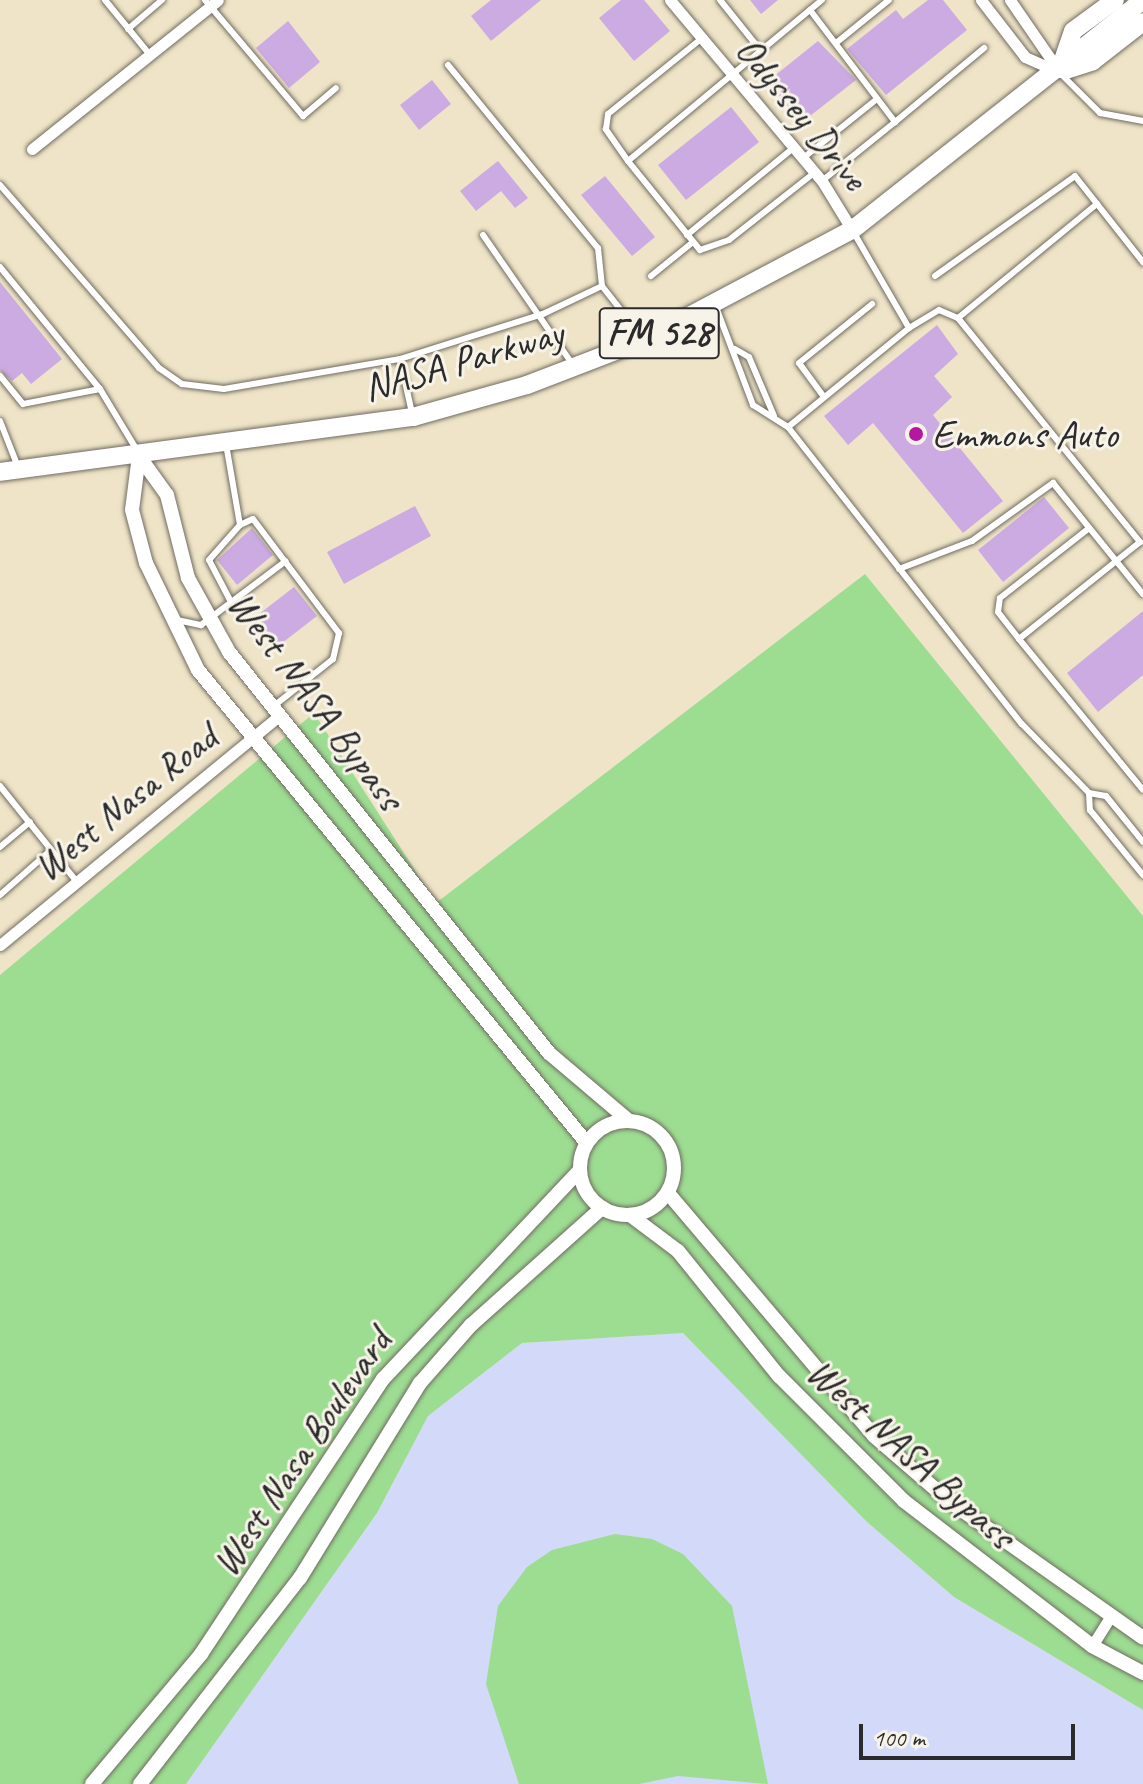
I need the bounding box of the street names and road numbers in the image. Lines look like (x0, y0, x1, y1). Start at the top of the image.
street label: Odyssey Drive (725, 26, 879, 200)
road number: FM 528 (597, 299, 721, 367)
street label: NASA Parkway (358, 309, 568, 411)
street label: West NASA Bypass (217, 580, 415, 820)
street label: West Nasa Road (22, 712, 228, 892)
street label: West Nasa Boulevard (200, 1318, 402, 1586)
street label: West NASA Bypass (797, 1347, 1025, 1559)

